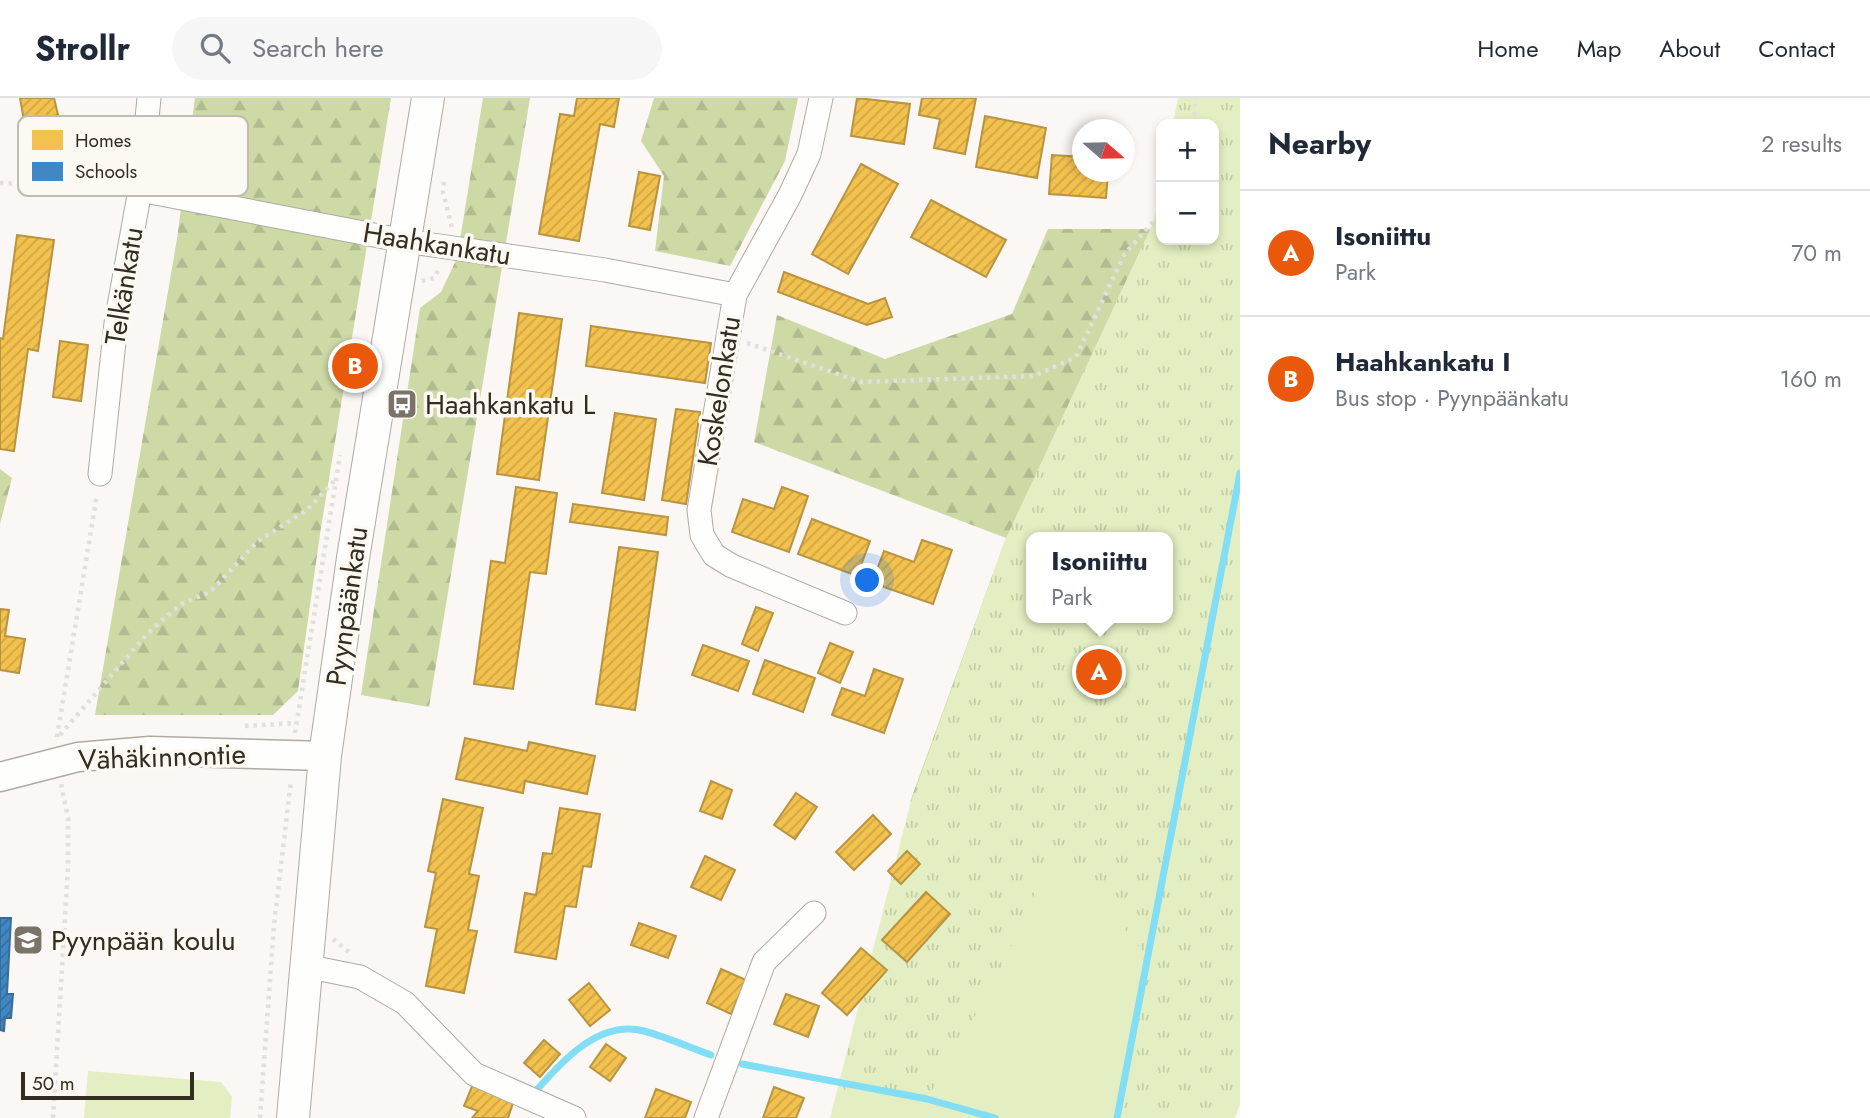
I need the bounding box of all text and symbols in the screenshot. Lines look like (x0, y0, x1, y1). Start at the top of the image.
search box (172, 17, 662, 80)
text: Strollr (35, 25, 130, 72)
icon: search (196, 29, 234, 67)
text: Search here (252, 29, 384, 67)
text: Home (1477, 31, 1539, 66)
text: Map (1577, 31, 1621, 66)
text: About (1659, 31, 1720, 66)
text: Contact (1758, 31, 1835, 66)
legend (18, 116, 248, 196)
north arrow (1072, 119, 1135, 182)
map controls (1156, 119, 1219, 245)
button: + (1156, 119, 1219, 182)
text: Nearby (1268, 122, 1371, 165)
text: Homes (75, 127, 132, 154)
text: 2 results (1761, 127, 1842, 161)
text: Schools (75, 158, 138, 185)
button: − (1156, 182, 1219, 245)
street label: Haahkankatu (360, 212, 514, 276)
text: Isoniittu (1335, 217, 1431, 255)
street label: Telkänkatu (94, 224, 154, 348)
text: A (1283, 236, 1299, 270)
text: 70 m (1791, 236, 1842, 270)
text: Park (1335, 255, 1376, 289)
street label: Koskelonkatu (687, 313, 751, 469)
pin: B (332, 340, 378, 392)
text: Haahkankatu I (1335, 343, 1511, 381)
text: B (1283, 362, 1299, 396)
text: 160 m (1780, 362, 1842, 396)
text: Bus stop · Pyynpäänkatu (1335, 381, 1569, 415)
place label: Haahkankatu L (425, 384, 596, 425)
bus stop icon: Haahkankatu L (385, 387, 419, 421)
street label: Pyynpäänkatu (316, 524, 378, 688)
popup (1026, 532, 1173, 623)
text: Isoniittu (1051, 542, 1148, 580)
your location (850, 563, 884, 597)
text: Park (1051, 580, 1092, 614)
pin: A (1076, 646, 1122, 698)
street label: Vähäkinnontie (77, 734, 247, 780)
place label: Pyynpään koulu (51, 920, 236, 961)
school or university icon: Pyynpään koulu (11, 923, 45, 957)
scale bar (21, 1069, 194, 1101)
text: 50 m (32, 1070, 75, 1097)

